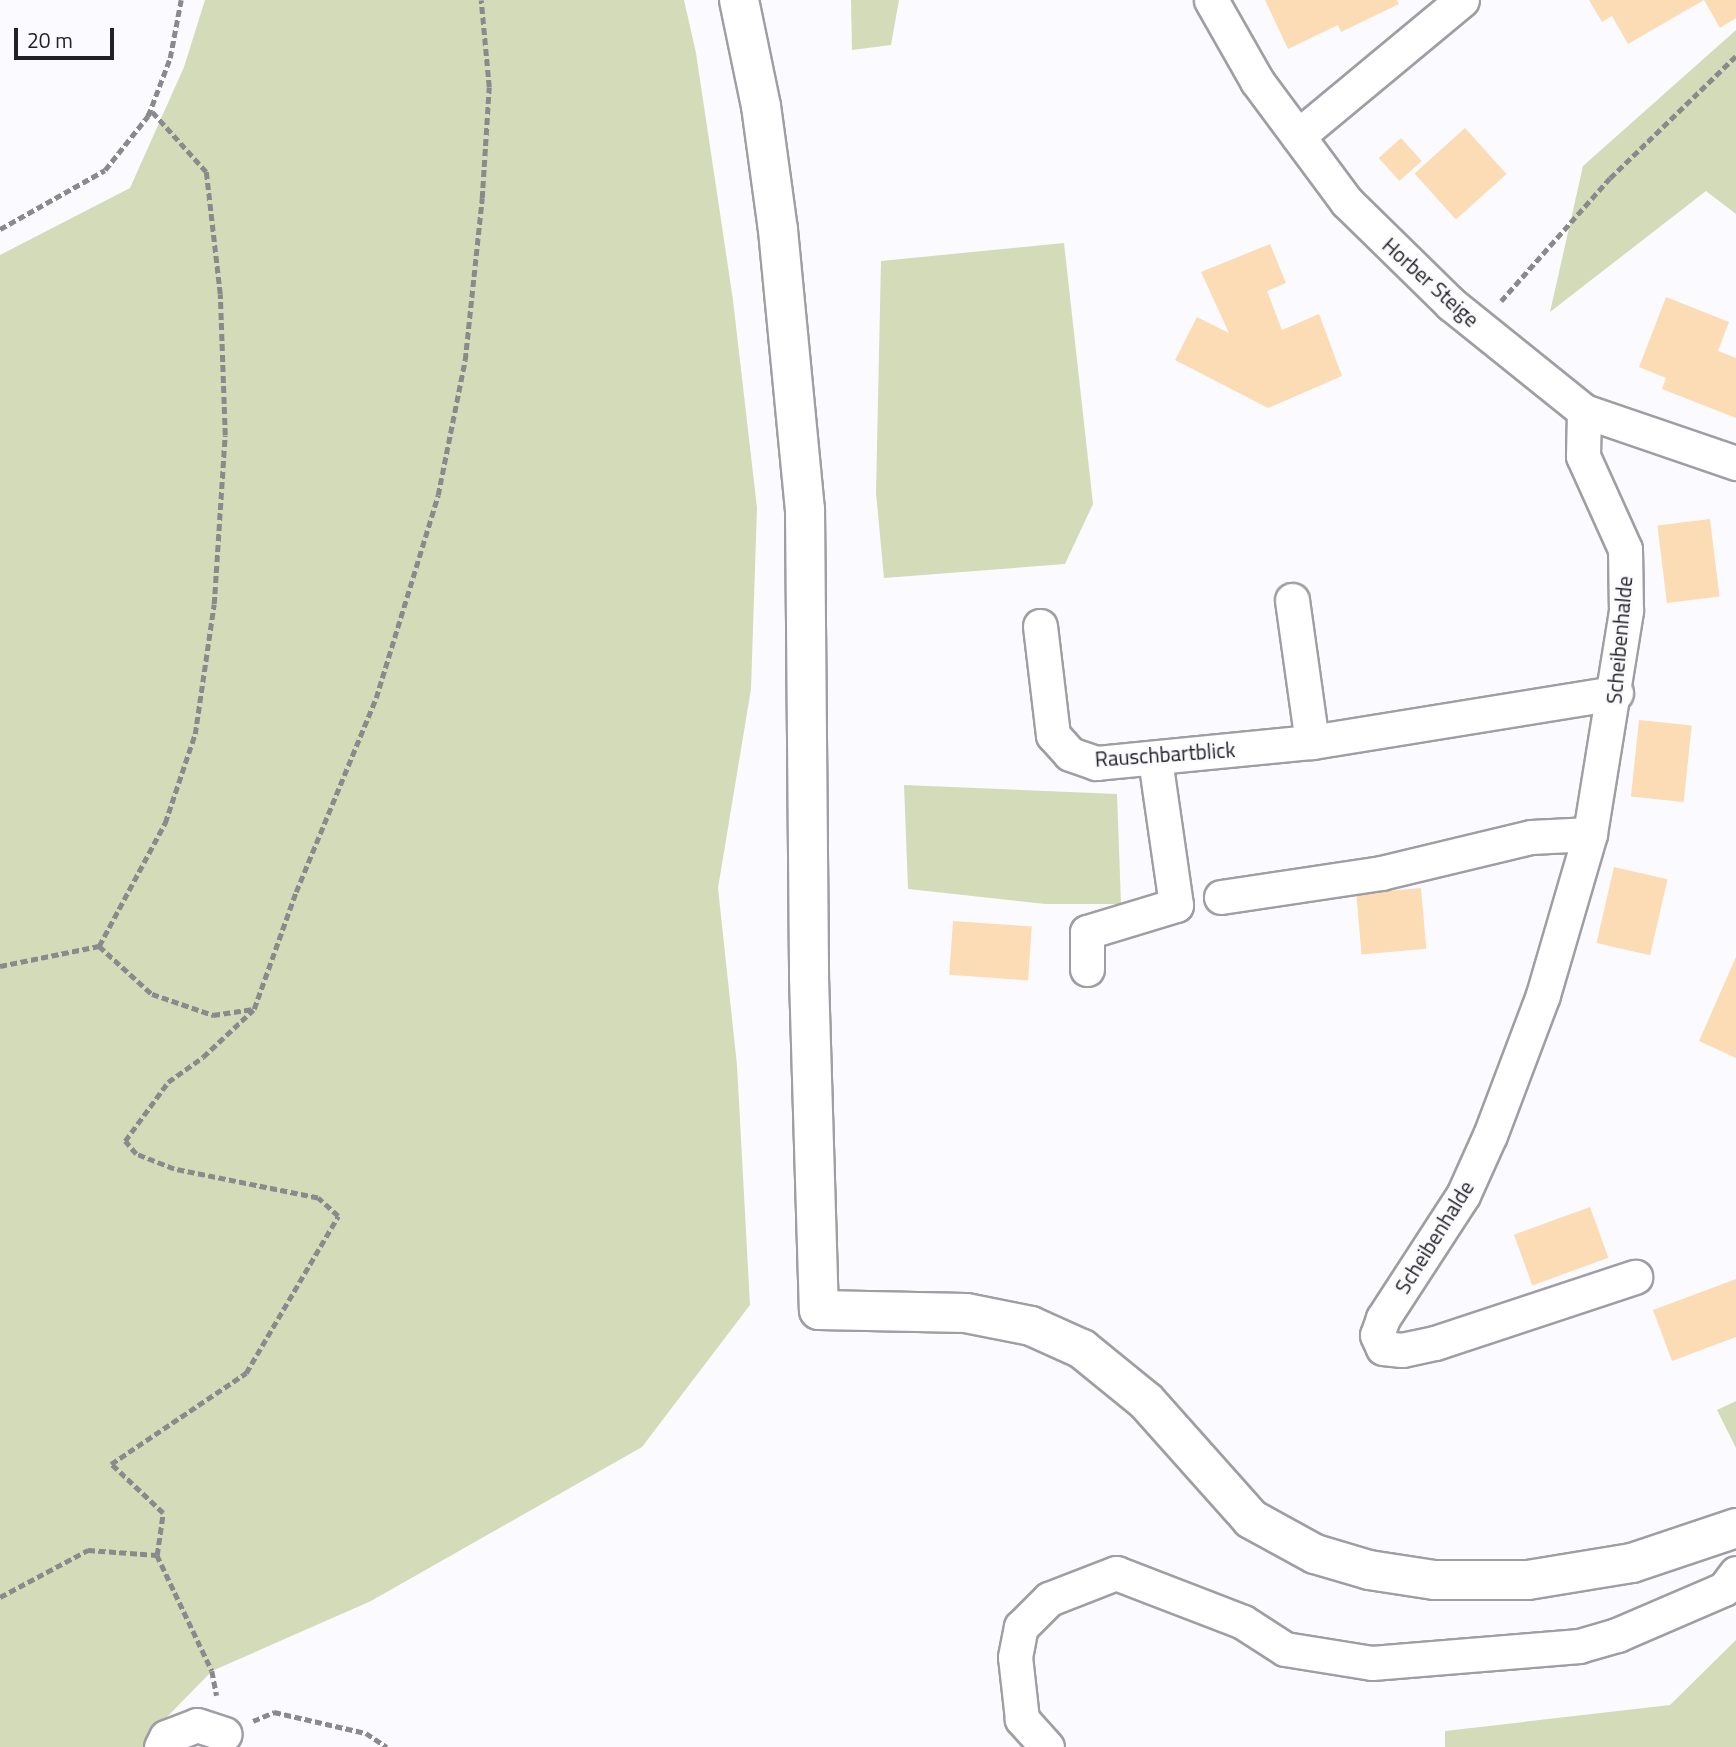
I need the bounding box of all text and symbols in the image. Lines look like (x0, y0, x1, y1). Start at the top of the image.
scale bar (18, 14, 117, 58)
text: 20 m (27, 24, 73, 56)
street label: Horber Steige (1378, 232, 1484, 332)
street label: Scheibenhalde (1601, 575, 1637, 705)
street label: Rauschbartblick (1094, 737, 1236, 771)
street label: Scheibenhalde (1389, 1176, 1479, 1298)

